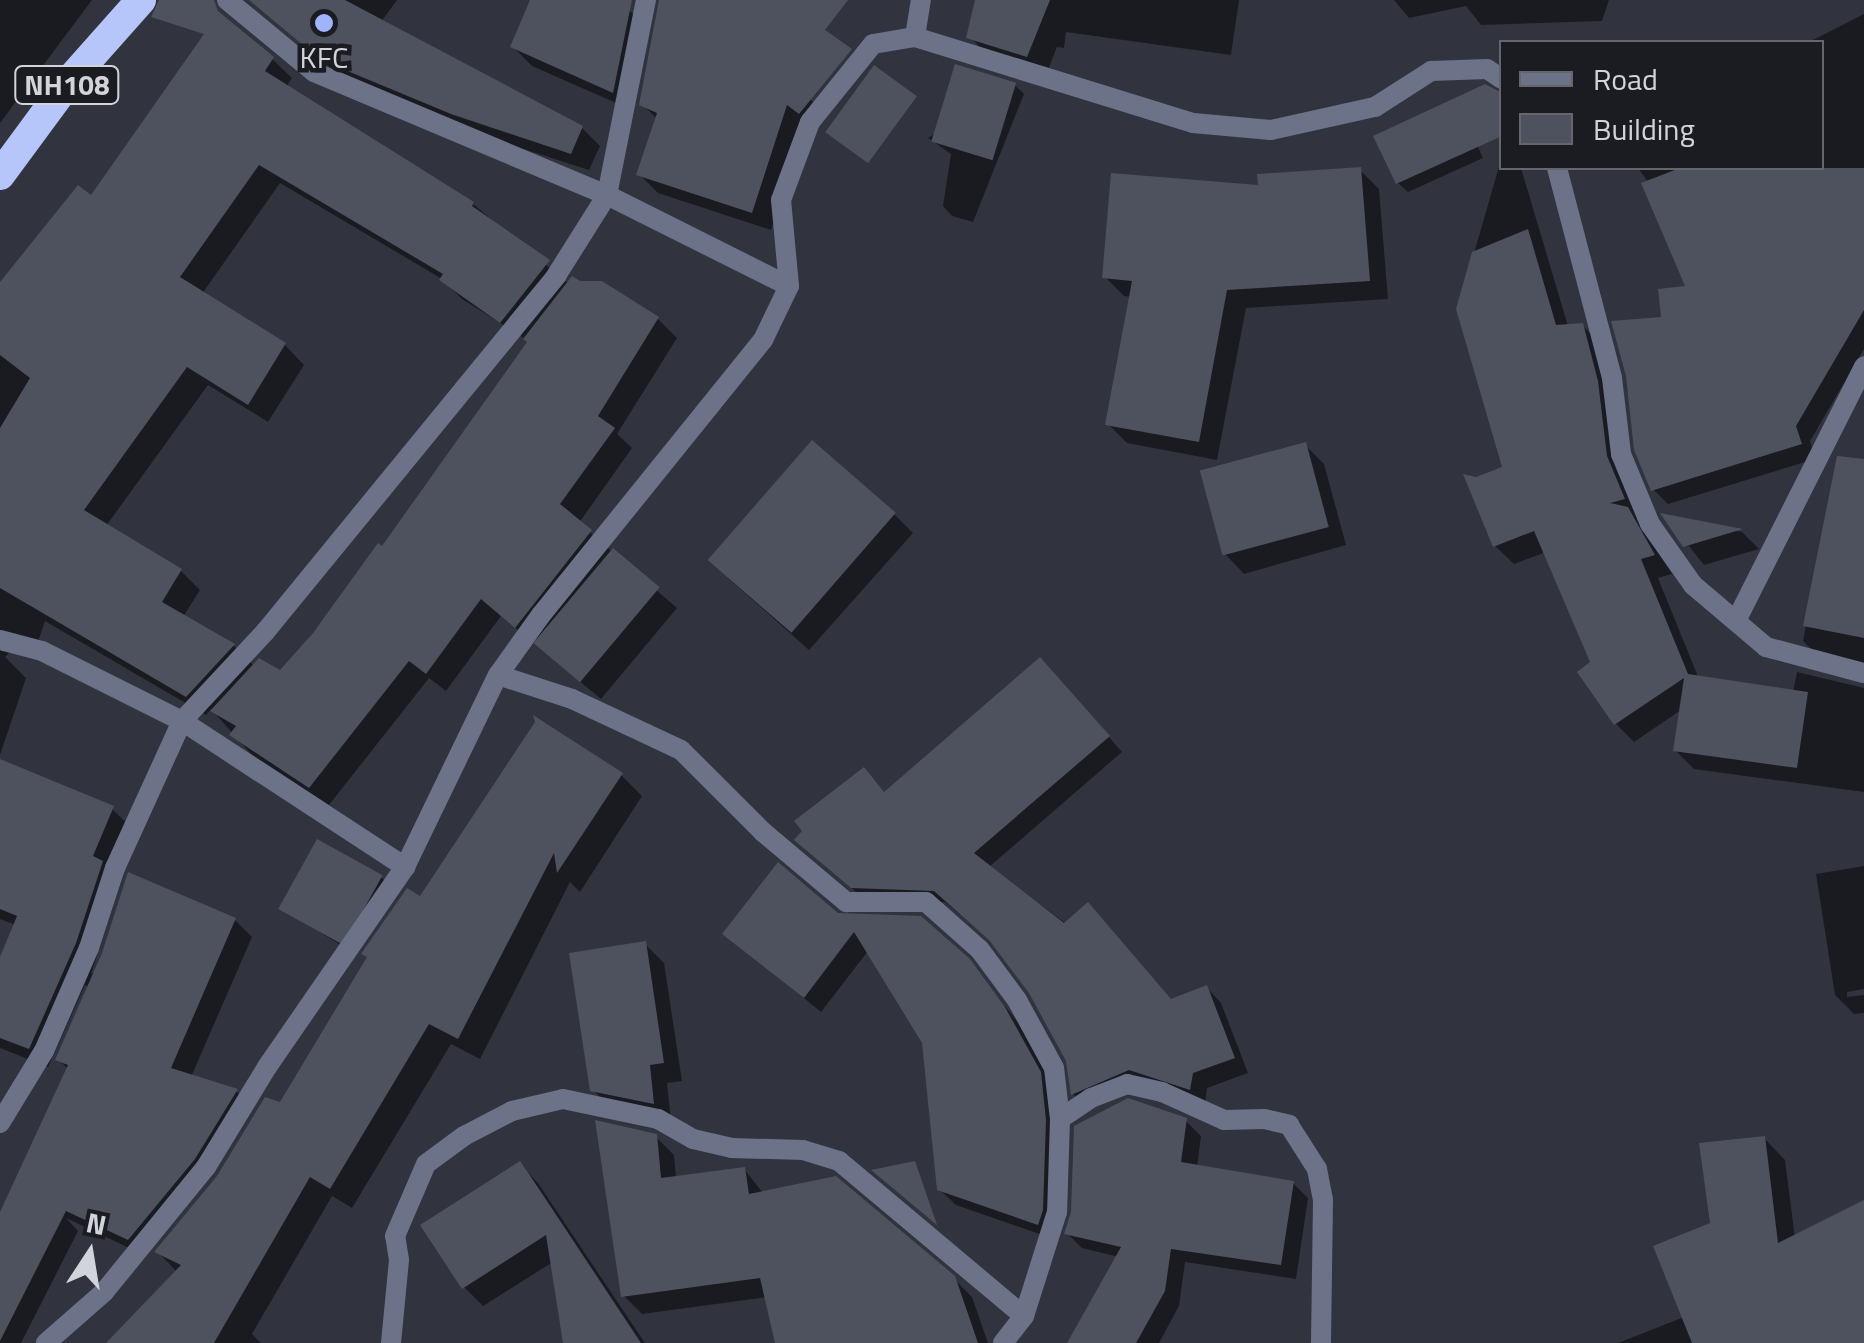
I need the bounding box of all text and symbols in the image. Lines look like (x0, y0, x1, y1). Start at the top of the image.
marker: KFC (313, 12, 335, 34)
place label: KFC (300, 39, 348, 75)
legend (1499, 40, 1824, 170)
text: Road (1593, 56, 1658, 102)
road number: NH108 (12, 62, 122, 108)
text: Building (1593, 106, 1695, 152)
text: N (82, 1200, 110, 1246)
north arrow (40, 1203, 140, 1303)

